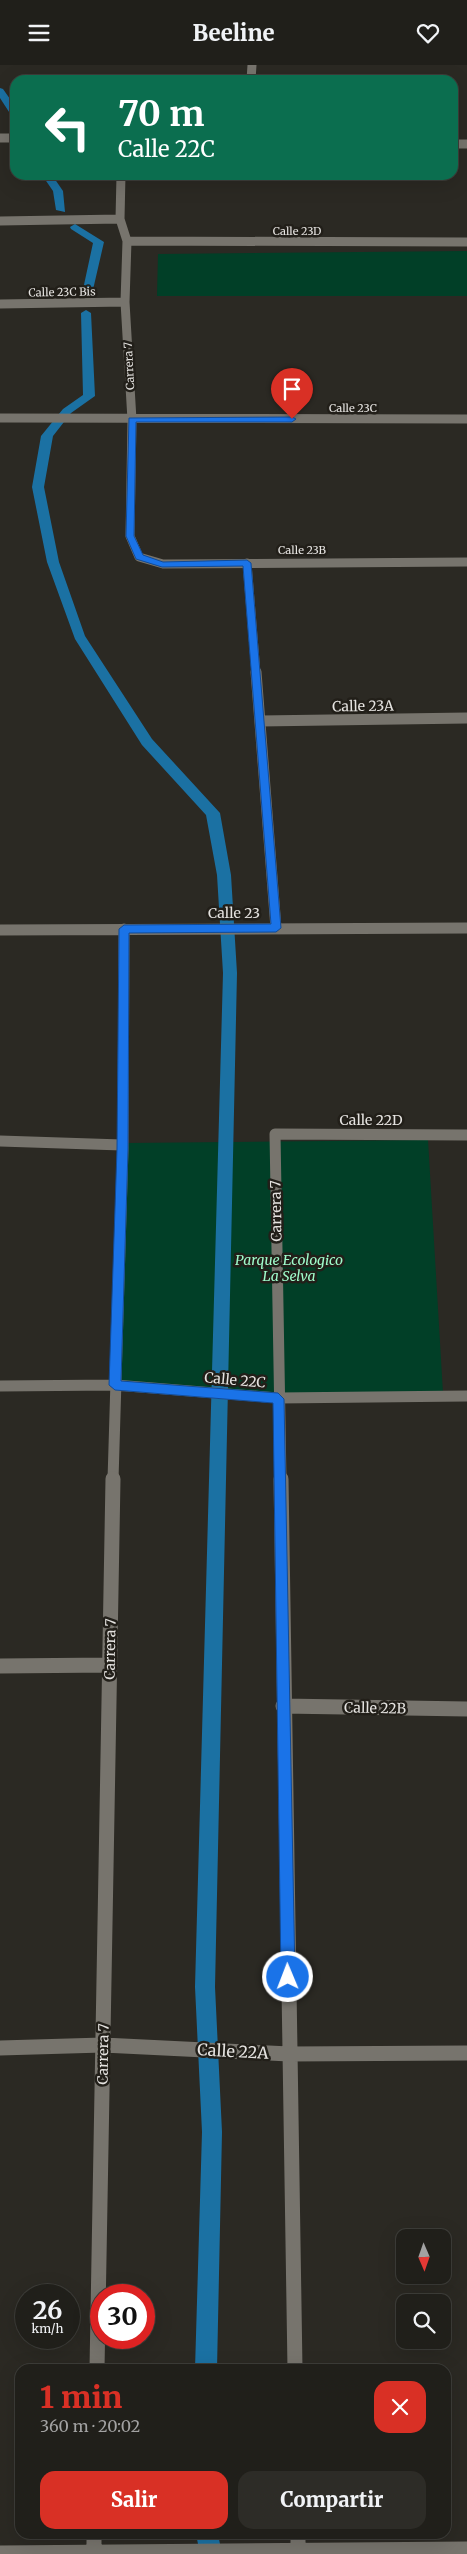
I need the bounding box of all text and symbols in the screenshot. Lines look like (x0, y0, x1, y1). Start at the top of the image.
icon: menu (25, 19, 53, 47)
text: Beeline (192, 19, 275, 47)
icon: heart (414, 19, 442, 47)
text: 70 m (118, 92, 205, 136)
icon: left (35, 95, 100, 160)
text: Calle 22C (118, 135, 215, 163)
street label: Calle 23D (273, 224, 321, 238)
street label: Calle 23C Bis (28, 284, 96, 300)
street label: Carrera 7 (121, 342, 137, 390)
pin (271, 368, 313, 419)
icon: arrive (278, 375, 306, 403)
street label: Calle 23C (329, 401, 377, 415)
street label: Calle 23B (278, 543, 327, 557)
street label: Calle 23A (332, 696, 394, 716)
street label: Calle 23 (208, 904, 260, 922)
street label: Calle 22D (340, 1111, 403, 1129)
street label: Carrera 7 (266, 1180, 286, 1242)
park label: Parque Ecologico La Selva (235, 1251, 343, 1285)
street label: Calle 22C (204, 1368, 266, 1392)
street label: Carrera 7 (100, 1618, 120, 1680)
street label: Calle 22B (344, 1698, 406, 1718)
position arrow (261, 1950, 313, 2002)
street label: Carrera 7 (93, 2023, 113, 2085)
street label: Calle 22A (197, 2039, 270, 2063)
north arrow (396, 2229, 451, 2284)
map controls (396, 2229, 451, 2349)
speed limit sign: 30 (90, 2284, 155, 2349)
text: 26 (33, 2294, 62, 2326)
button: search (396, 2294, 451, 2349)
text: km/h (32, 2321, 63, 2336)
text: 1 min (40, 2378, 122, 2416)
button: close (374, 2381, 426, 2433)
text: 360 m · 20:02 (40, 2416, 140, 2436)
button: Salir (40, 2471, 228, 2529)
button: Compartir (238, 2471, 426, 2529)

